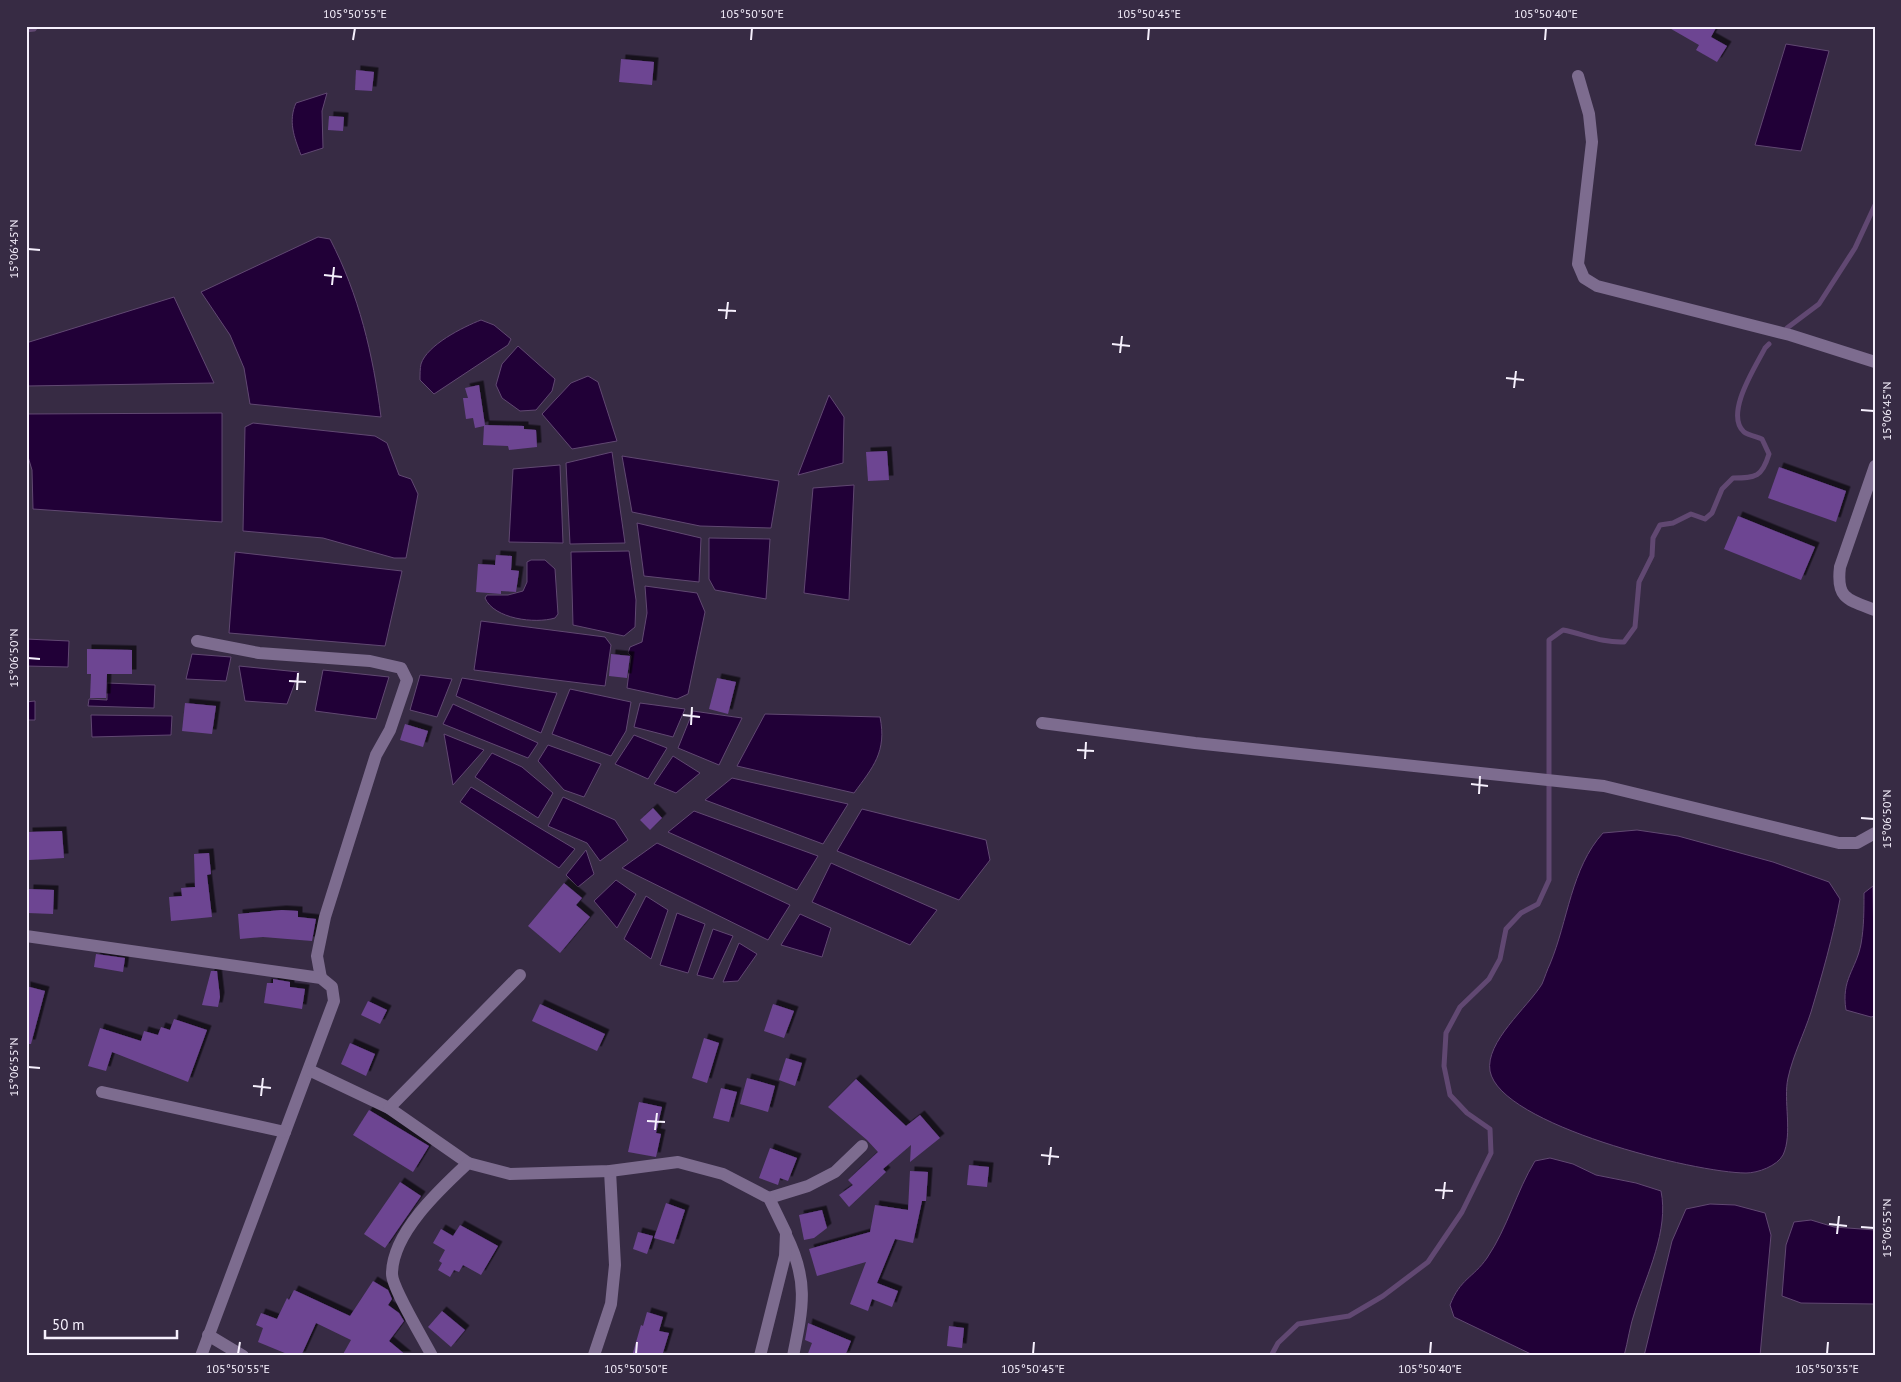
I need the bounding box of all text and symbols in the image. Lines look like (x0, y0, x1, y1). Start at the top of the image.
text: 105°50'55"E (323, 6, 387, 21)
text: 105°50'50"E (720, 6, 784, 21)
text: 105°50'45"E (1117, 6, 1181, 21)
text: 105°50'40"E (1514, 6, 1578, 21)
text: 15°06'45"N (6, 219, 21, 279)
text: 15°06'45"N (1879, 381, 1894, 441)
text: 15°06'50"N (6, 628, 21, 688)
text: 15°06'50"N (1879, 789, 1894, 849)
text: 15°06'55"N (6, 1037, 21, 1097)
text: 15°06'55"N (1879, 1198, 1894, 1258)
scale bar (45, 1307, 178, 1339)
text: 50 m (52, 1315, 85, 1334)
text: 105°50'55"E (206, 1361, 270, 1376)
text: 105°50'50"E (604, 1361, 668, 1376)
text: 105°50'45"E (1001, 1361, 1065, 1376)
text: 105°50'40"E (1398, 1361, 1462, 1376)
text: 105°50'35"E (1795, 1361, 1859, 1376)

